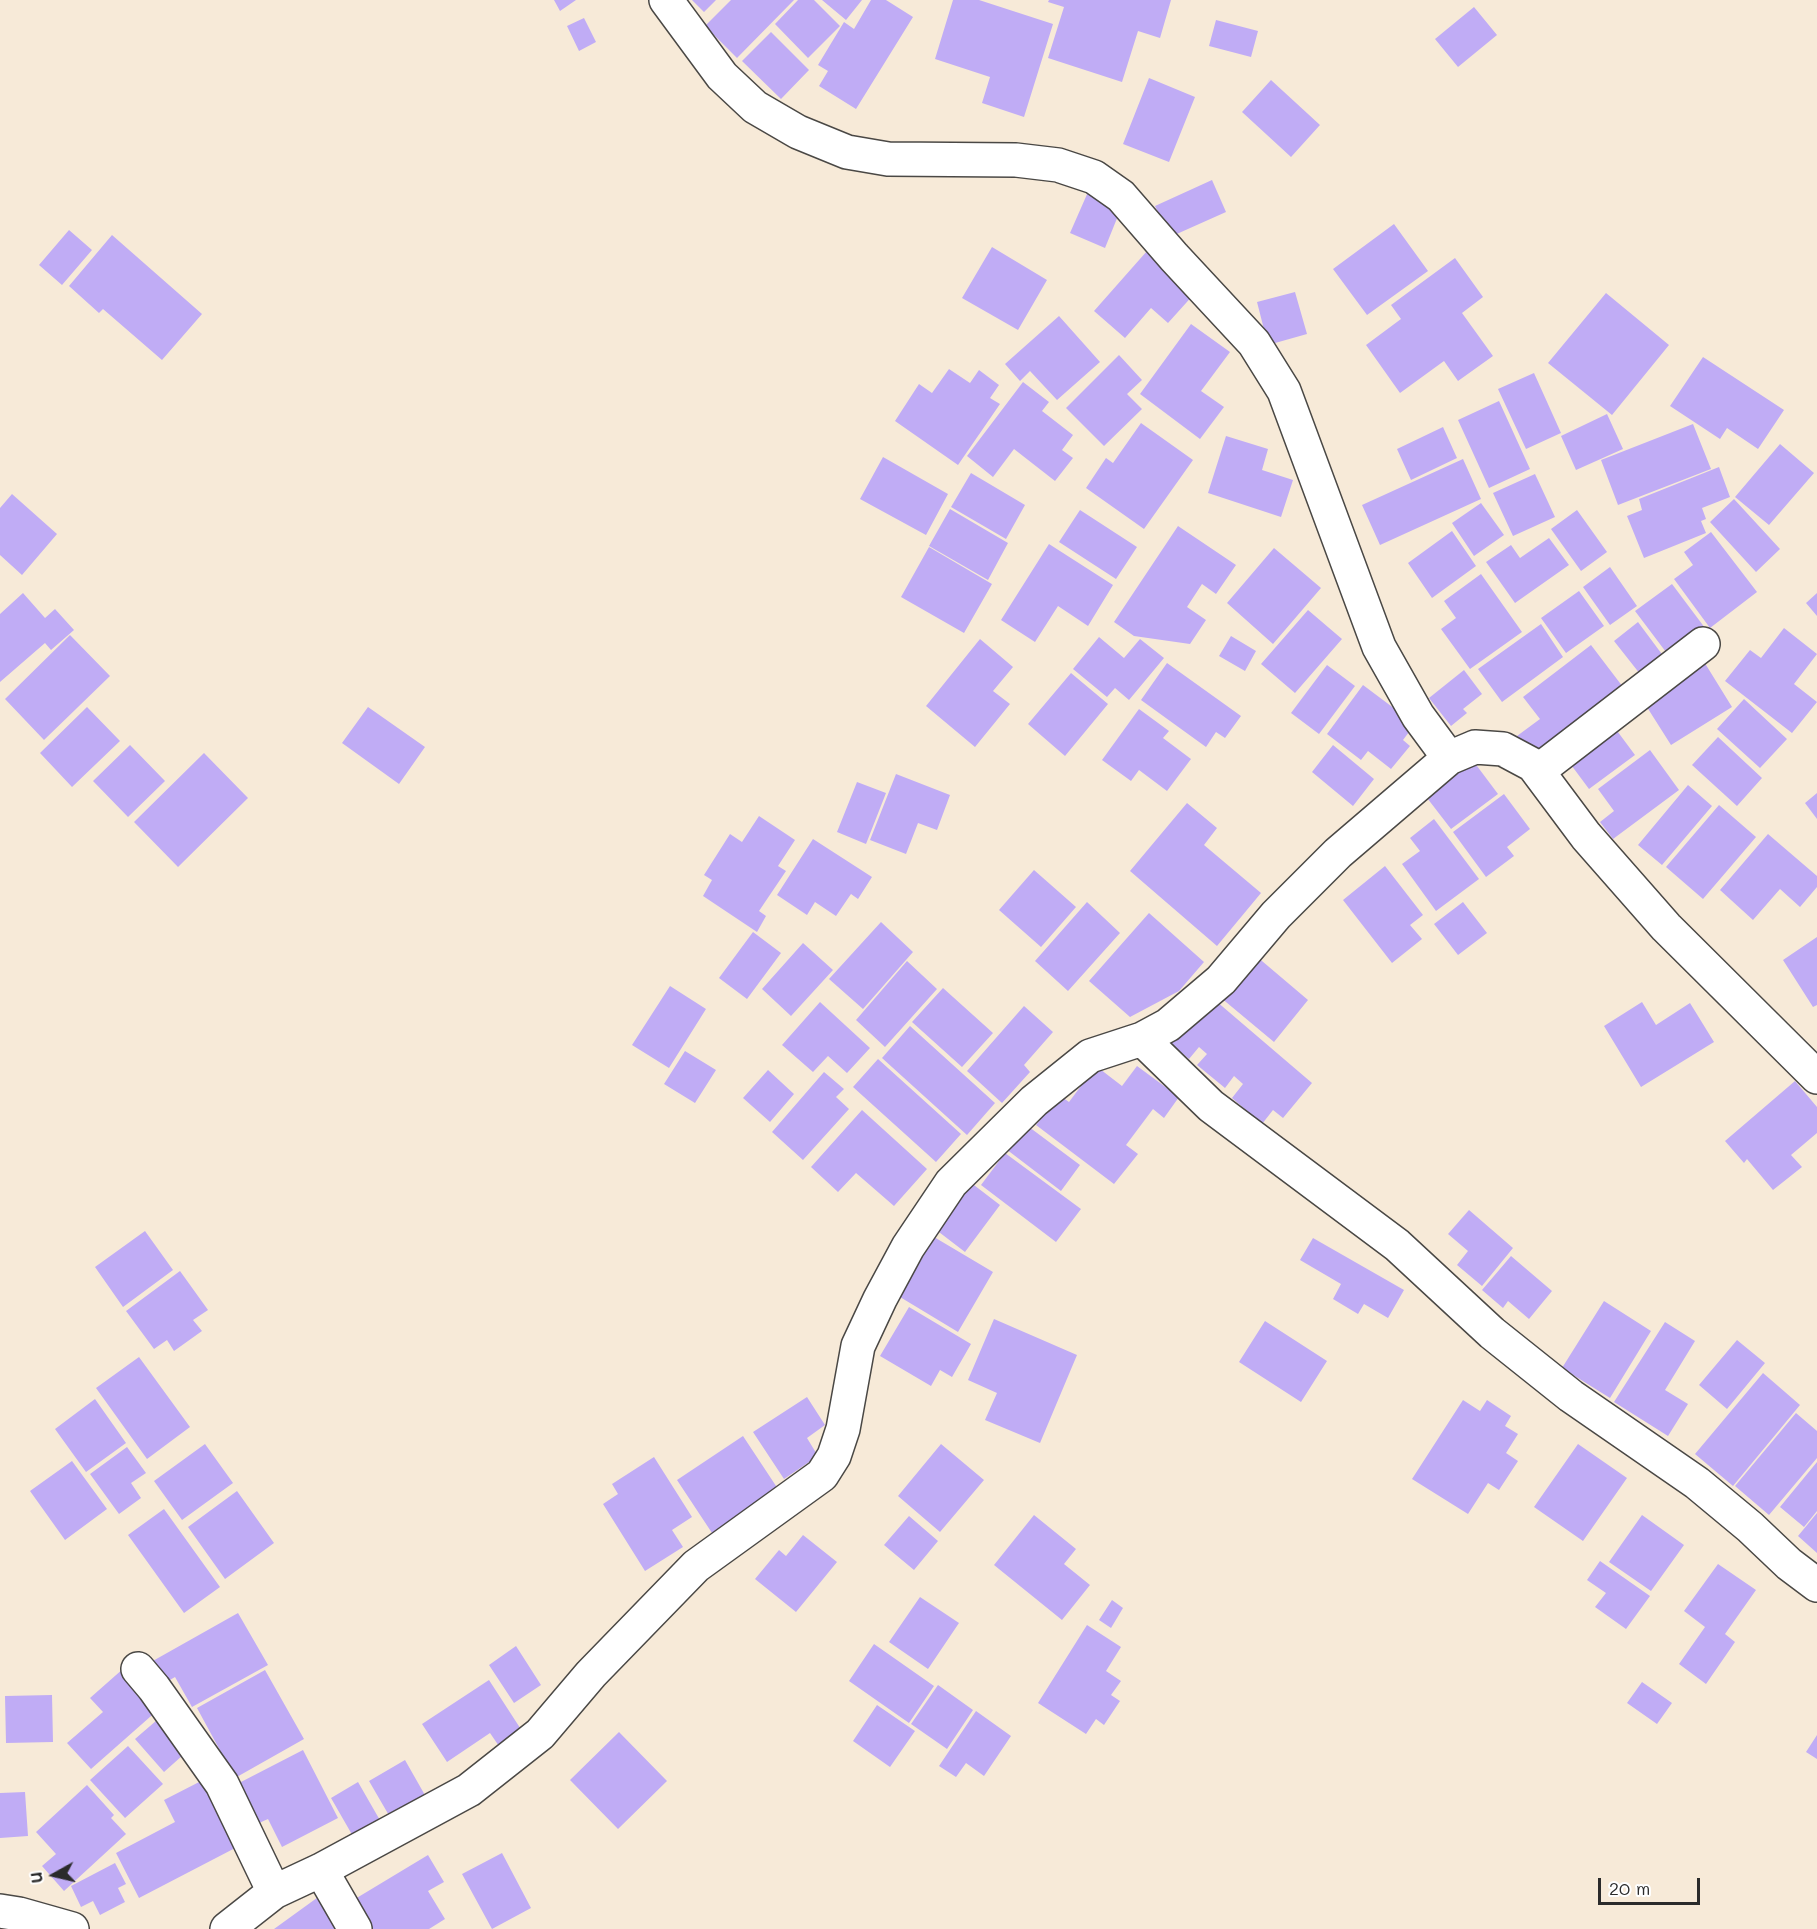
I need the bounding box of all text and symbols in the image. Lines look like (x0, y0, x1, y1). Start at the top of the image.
north arrow (24, 1845, 84, 1905)
scale bar (1601, 1866, 1703, 1904)
text: U (24, 1871, 47, 1885)
text: 20 m (1609, 1876, 1650, 1900)

